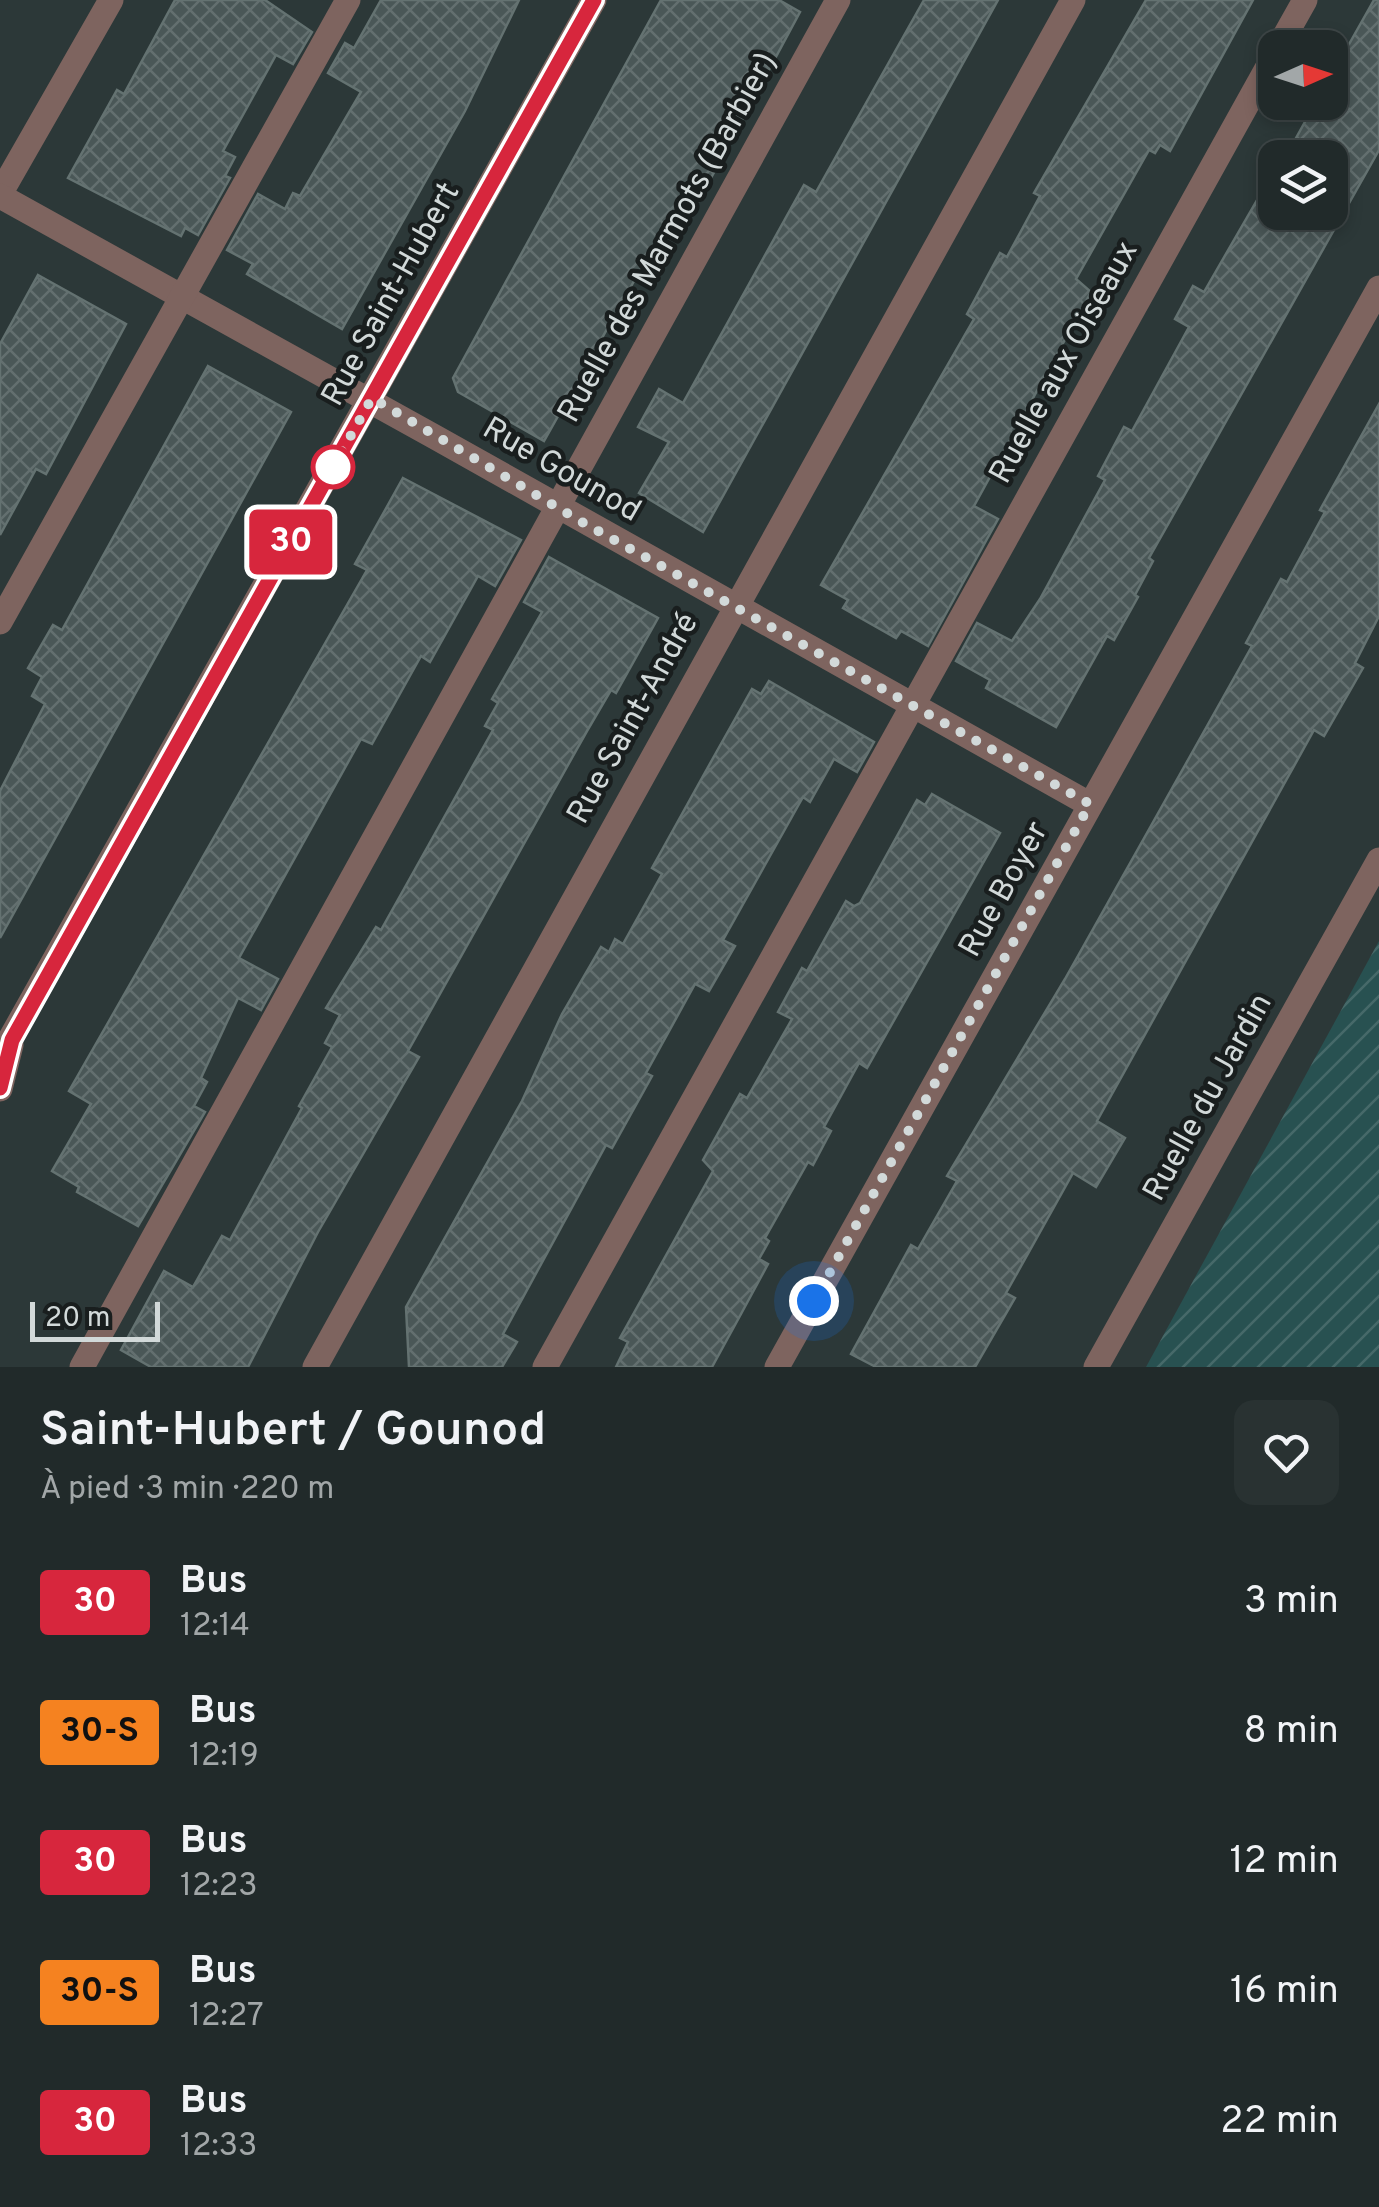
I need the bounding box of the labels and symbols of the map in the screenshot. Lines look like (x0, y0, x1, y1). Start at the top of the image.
north arrow (1258, 30, 1348, 120)
street label: Ruelle des Marmots (Barbier) (550, 46, 788, 430)
street label: Rue Saint-Hubert (314, 176, 470, 414)
street label: Ruelle aux Oiseaux (982, 235, 1148, 491)
street label: Rue Gounod (475, 410, 647, 532)
unlabelled marker (312, 446, 354, 488)
line badge: 30 (246, 510, 336, 574)
street label: Rue Saint-André (560, 607, 708, 831)
street label: Rue Boyer (951, 815, 1059, 965)
street label: Ruelle du Jardin (1135, 987, 1283, 1209)
your location (789, 1276, 839, 1326)
scale bar (30, 1297, 160, 1342)

